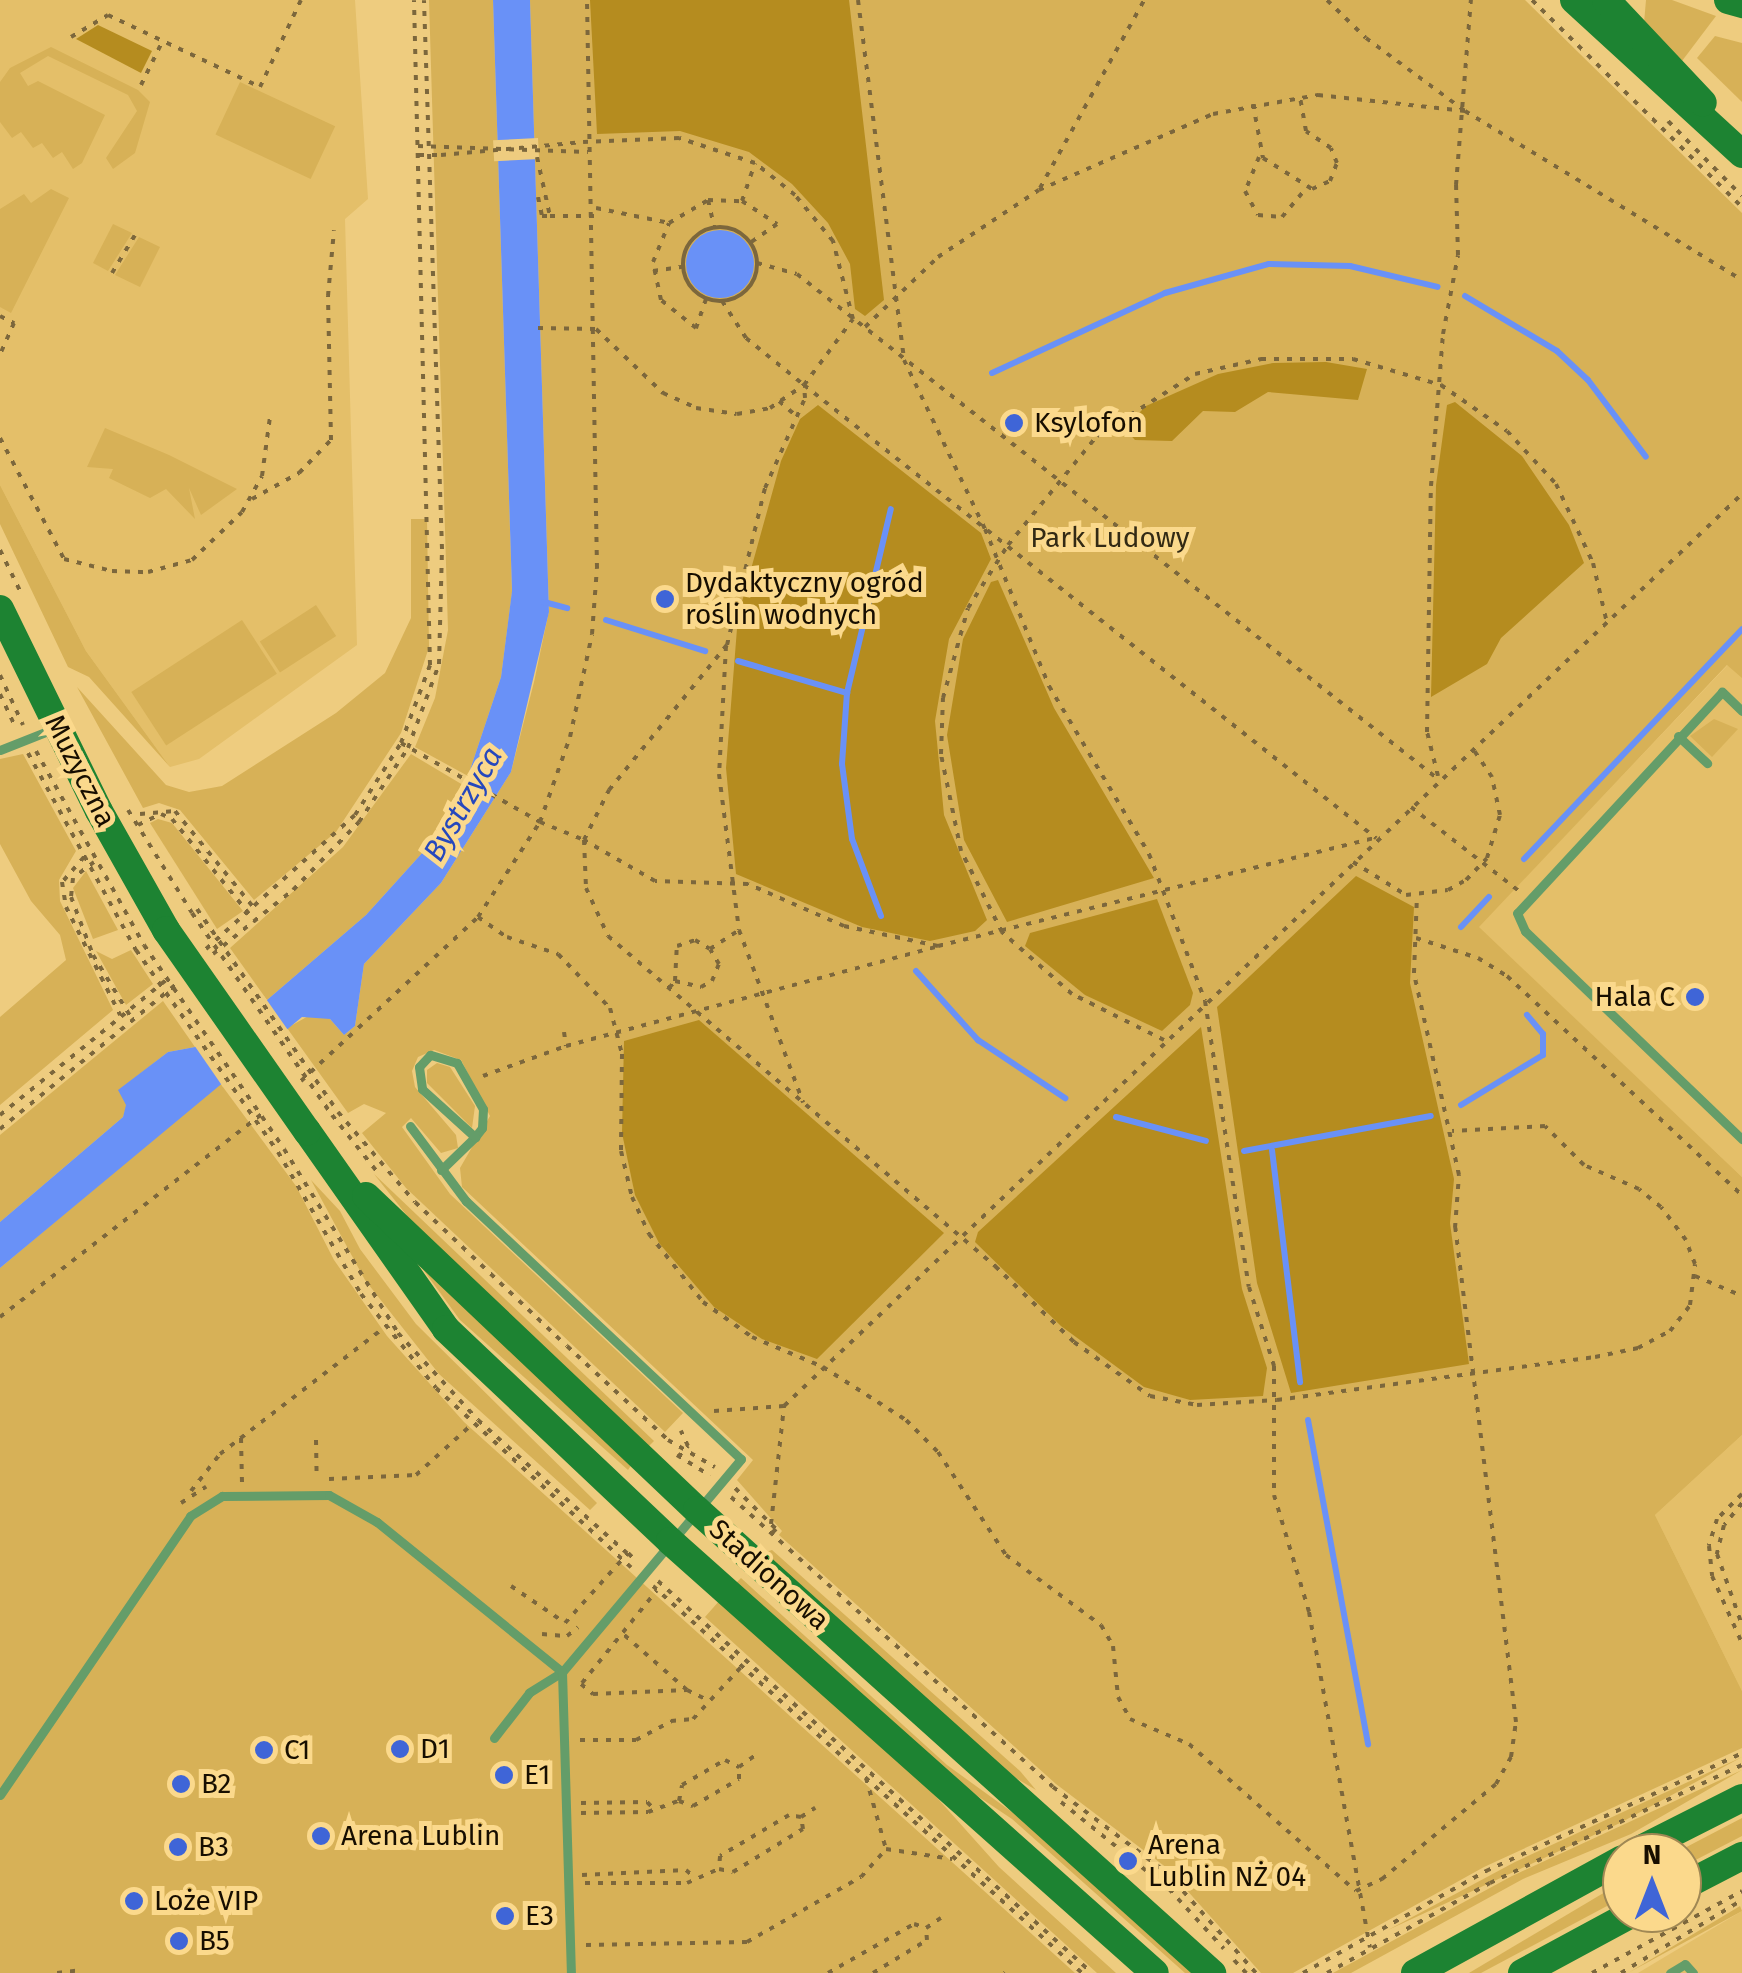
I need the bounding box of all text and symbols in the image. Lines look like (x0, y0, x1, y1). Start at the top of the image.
place label: Ksylofon (1034, 406, 1143, 440)
marker: Ksylofon (1003, 412, 1025, 434)
park label: Park Ludowy (1030, 521, 1190, 555)
place label: Dydaktyczny ogród roślin wodnych (685, 566, 924, 632)
marker: Dydaktyczny ogród roślin wodnych (654, 588, 676, 610)
street label: Muzyczna (38, 709, 122, 833)
water label: Bystrzyca (416, 740, 510, 868)
place label: Hala C (1595, 980, 1675, 1014)
marker: Hala C (1684, 986, 1706, 1008)
street label: Stadionowa (702, 1513, 836, 1637)
place label: D1 (420, 1732, 450, 1766)
place label: C1 (284, 1733, 310, 1767)
marker: D1 (389, 1738, 411, 1760)
marker: C1 (253, 1739, 275, 1761)
place label: E1 (524, 1758, 550, 1792)
marker: E1 (493, 1764, 515, 1786)
place label: B2 (201, 1767, 231, 1801)
marker: B2 (170, 1773, 192, 1795)
place label: Arena Lublin (341, 1819, 500, 1853)
marker: Arena Lublin (310, 1825, 332, 1847)
place label: Arena Lublin NŻ 04 (1148, 1828, 1306, 1894)
place label: B3 (198, 1830, 229, 1864)
north arrow (1602, 1833, 1702, 1933)
marker: B3 (167, 1836, 189, 1858)
text: N (1643, 1838, 1661, 1871)
marker: Arena Lublin NŻ 04 (1117, 1850, 1139, 1872)
place label: Loże VIP (154, 1884, 258, 1918)
marker: Loże VIP (123, 1890, 145, 1912)
place label: E3 (525, 1899, 554, 1933)
marker: E3 (494, 1905, 516, 1927)
place label: B5 (199, 1924, 230, 1958)
marker: B5 (168, 1930, 190, 1952)

